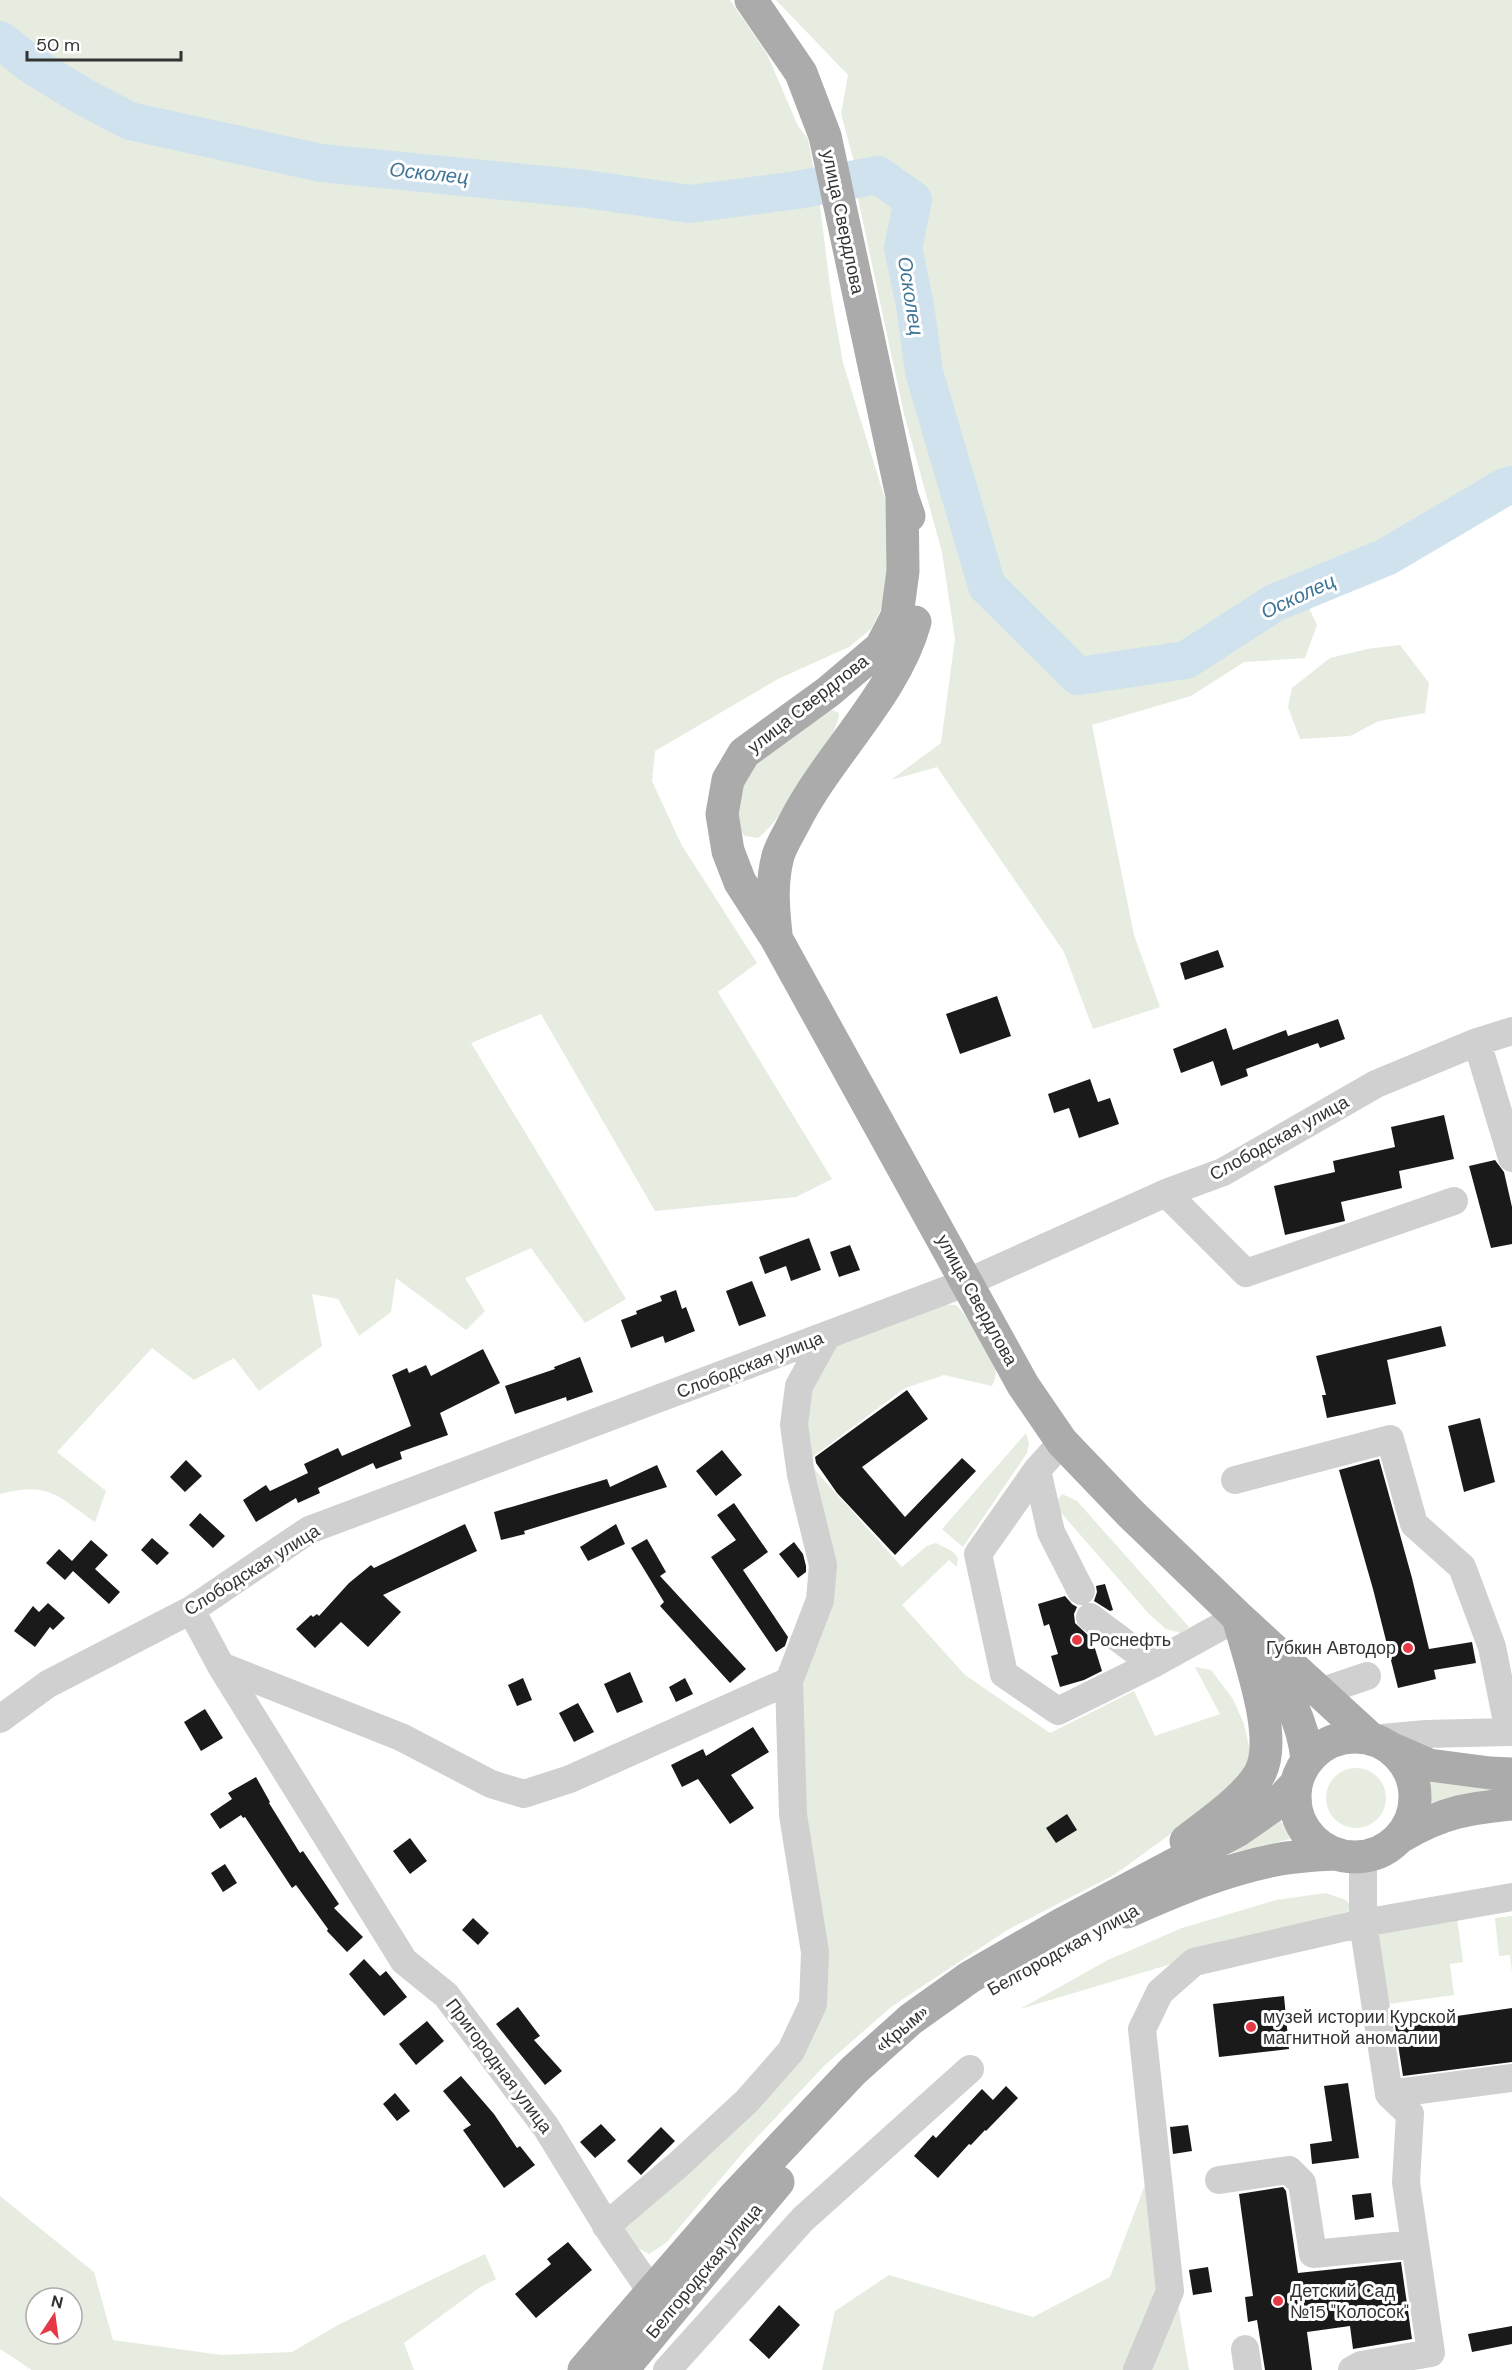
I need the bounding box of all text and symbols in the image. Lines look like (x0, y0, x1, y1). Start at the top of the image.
scale bar (27, 24, 182, 62)
text: 50 m (36, 33, 80, 57)
street label: улица Свердлова (816, 148, 870, 297)
water label: Осколец (388, 156, 470, 190)
water label: Осколец (892, 255, 930, 337)
water label: Осколец (1256, 567, 1340, 625)
street label: улица Свердлова (743, 649, 874, 759)
street label: Слободская улица (1205, 1089, 1354, 1186)
street label: улица Свердлова (931, 1230, 1024, 1371)
street label: Слободская улица (673, 1326, 828, 1404)
street label: Слободская улица (180, 1518, 325, 1621)
place label: Роснефть (1089, 1628, 1171, 1652)
marker: Роснефть (1070, 1633, 1084, 1647)
place label: Губкин Автодор (1266, 1636, 1396, 1660)
marker: Губкин Автодор (1401, 1641, 1415, 1655)
street label: Белгородская улица (983, 1898, 1144, 2002)
street label: Пригородная улица (440, 1994, 558, 2139)
street label: «Крым» (871, 2000, 933, 2058)
place label: музей истории Курской магнитной аномалии (1263, 2005, 1456, 2050)
marker: музей истории Курской магнитной аномалии (1244, 2020, 1258, 2034)
street label: Белгородская улица (640, 2198, 768, 2344)
place label: Детский Сад №15 "Колосок" (1290, 2279, 1409, 2324)
north arrow (24, 2286, 84, 2346)
text: N (49, 2290, 65, 2313)
marker: Детский Сад №15 "Колосок" (1271, 2294, 1285, 2308)

